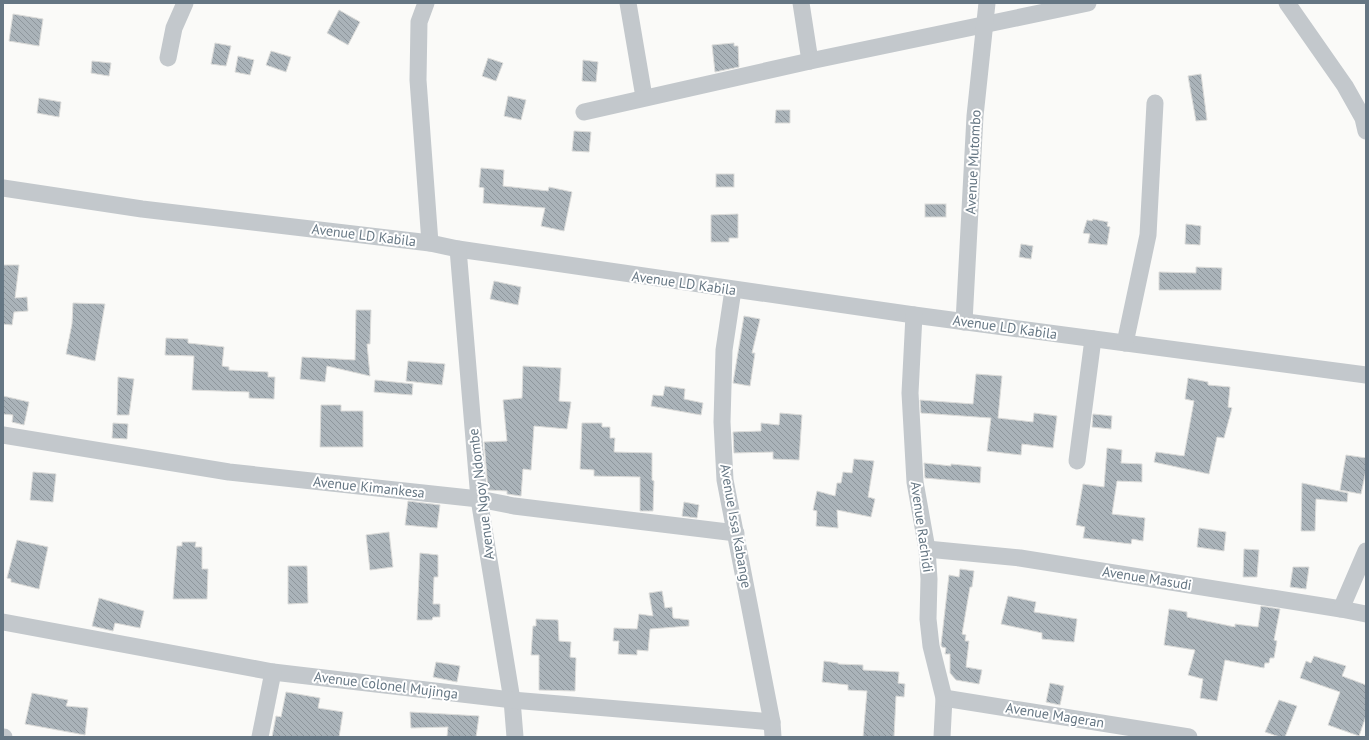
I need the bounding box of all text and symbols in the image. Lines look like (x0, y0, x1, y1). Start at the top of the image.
street label: Avenue Mutombo (961, 109, 985, 215)
street label: Avenue LD Kabila (311, 220, 417, 250)
street label: Avenue LD Kabila (631, 267, 737, 299)
street label: Avenue LD Kabila (952, 311, 1058, 343)
street label: Avenue Ngoy Ndombe (464, 427, 498, 561)
street label: Avenue Issa Kabange (716, 462, 756, 590)
street label: Avenue Kimankesa (312, 472, 426, 502)
street label: Avenue Rachidi (907, 480, 937, 574)
street label: Avenue Masudi (1101, 562, 1193, 594)
street label: Avenue Colonel Mujinga (313, 667, 459, 703)
street label: Avenue Mageran (1004, 698, 1106, 732)

